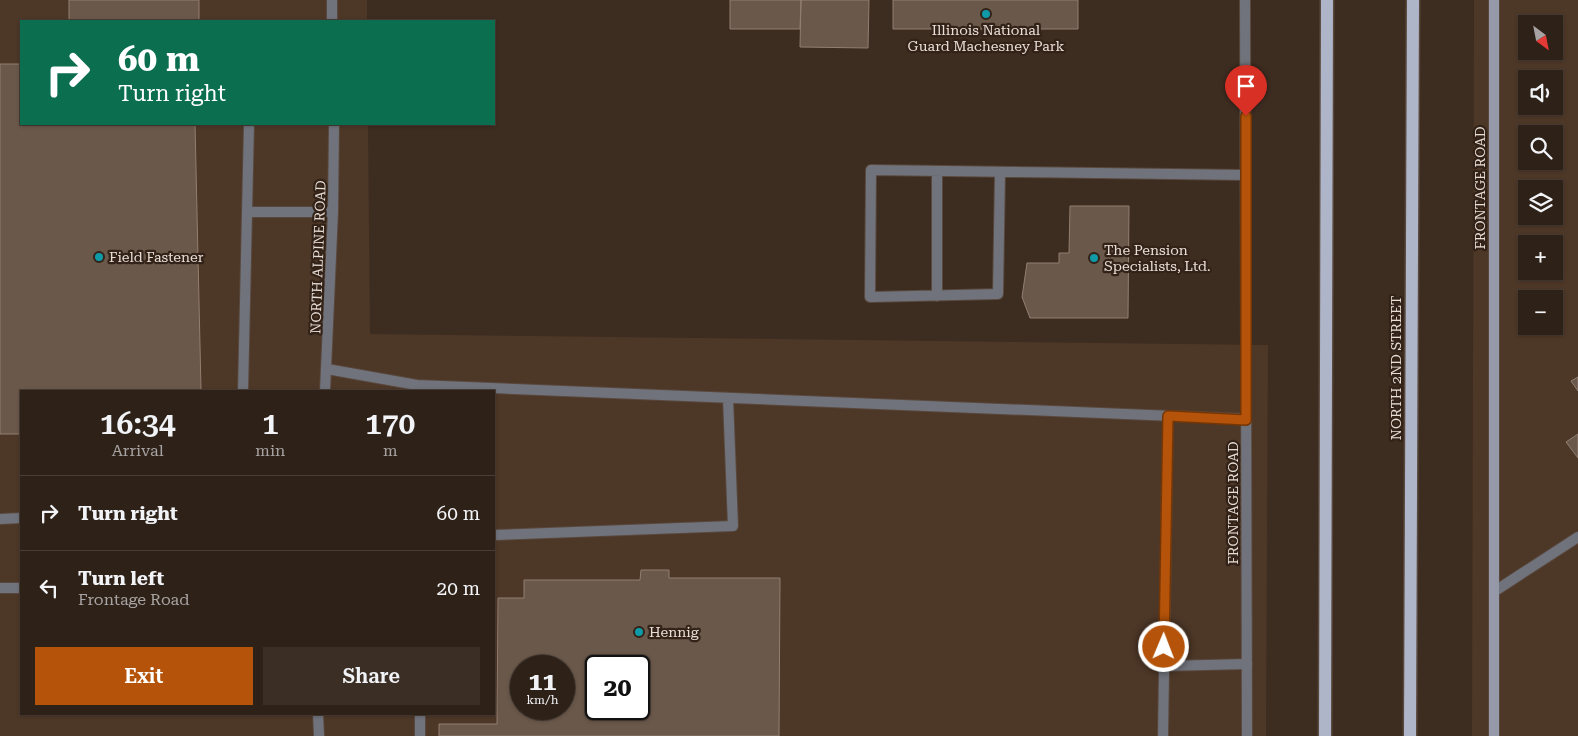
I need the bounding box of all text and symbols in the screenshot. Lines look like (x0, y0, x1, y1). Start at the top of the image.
marker: Illinois National Guard Machesney Park (980, 8, 992, 20)
north arrow (1518, 15, 1562, 60)
map controls (1518, 15, 1563, 335)
place label: Illinois National Guard Machesney Park (908, 22, 1065, 54)
text: 60 m (118, 39, 200, 80)
icon: right (35, 40, 100, 105)
pin (1225, 65, 1267, 116)
button: sound (1518, 70, 1563, 115)
icon: arrive (1232, 72, 1260, 100)
text: Turn right (118, 81, 226, 106)
button: search (1518, 125, 1563, 170)
street label: FRONTAGE ROAD (1472, 126, 1488, 250)
street label: NORTH ALPINE ROAD (307, 180, 329, 334)
button: layers (1518, 180, 1563, 225)
button: + (1518, 235, 1563, 280)
place label: The Pension Specialists, Ltd. (1104, 242, 1211, 274)
place label: Field Fastener (109, 249, 204, 265)
marker: Field Fastener (93, 251, 105, 263)
marker: The Pension Specialists, Ltd. (1088, 252, 1100, 264)
button: − (1518, 290, 1563, 335)
street label: NORTH 2ND STREET (1388, 296, 1404, 440)
text: 16:34 (100, 406, 176, 441)
text: 1 (262, 406, 279, 441)
text: 170 (365, 406, 415, 441)
text: Arrival (112, 441, 164, 460)
text: min (255, 441, 285, 460)
text: m (383, 441, 397, 460)
street label: FRONTAGE ROAD (1225, 441, 1241, 565)
icon: right (35, 499, 63, 527)
text: Turn right (78, 502, 178, 525)
text: 60 m (437, 502, 480, 525)
text: Turn left (78, 567, 164, 590)
icon: left (35, 574, 63, 602)
text: 20 m (437, 577, 480, 600)
text: Frontage Road (78, 590, 189, 609)
position arrow (1137, 620, 1189, 672)
place label: Hennig (649, 624, 699, 640)
marker: Hennig (633, 626, 645, 638)
button: Exit (35, 647, 253, 705)
button: Share (263, 647, 480, 705)
speed limit sign: 20 (585, 655, 650, 720)
text: 11 (528, 667, 557, 696)
text: km/h (526, 693, 559, 707)

